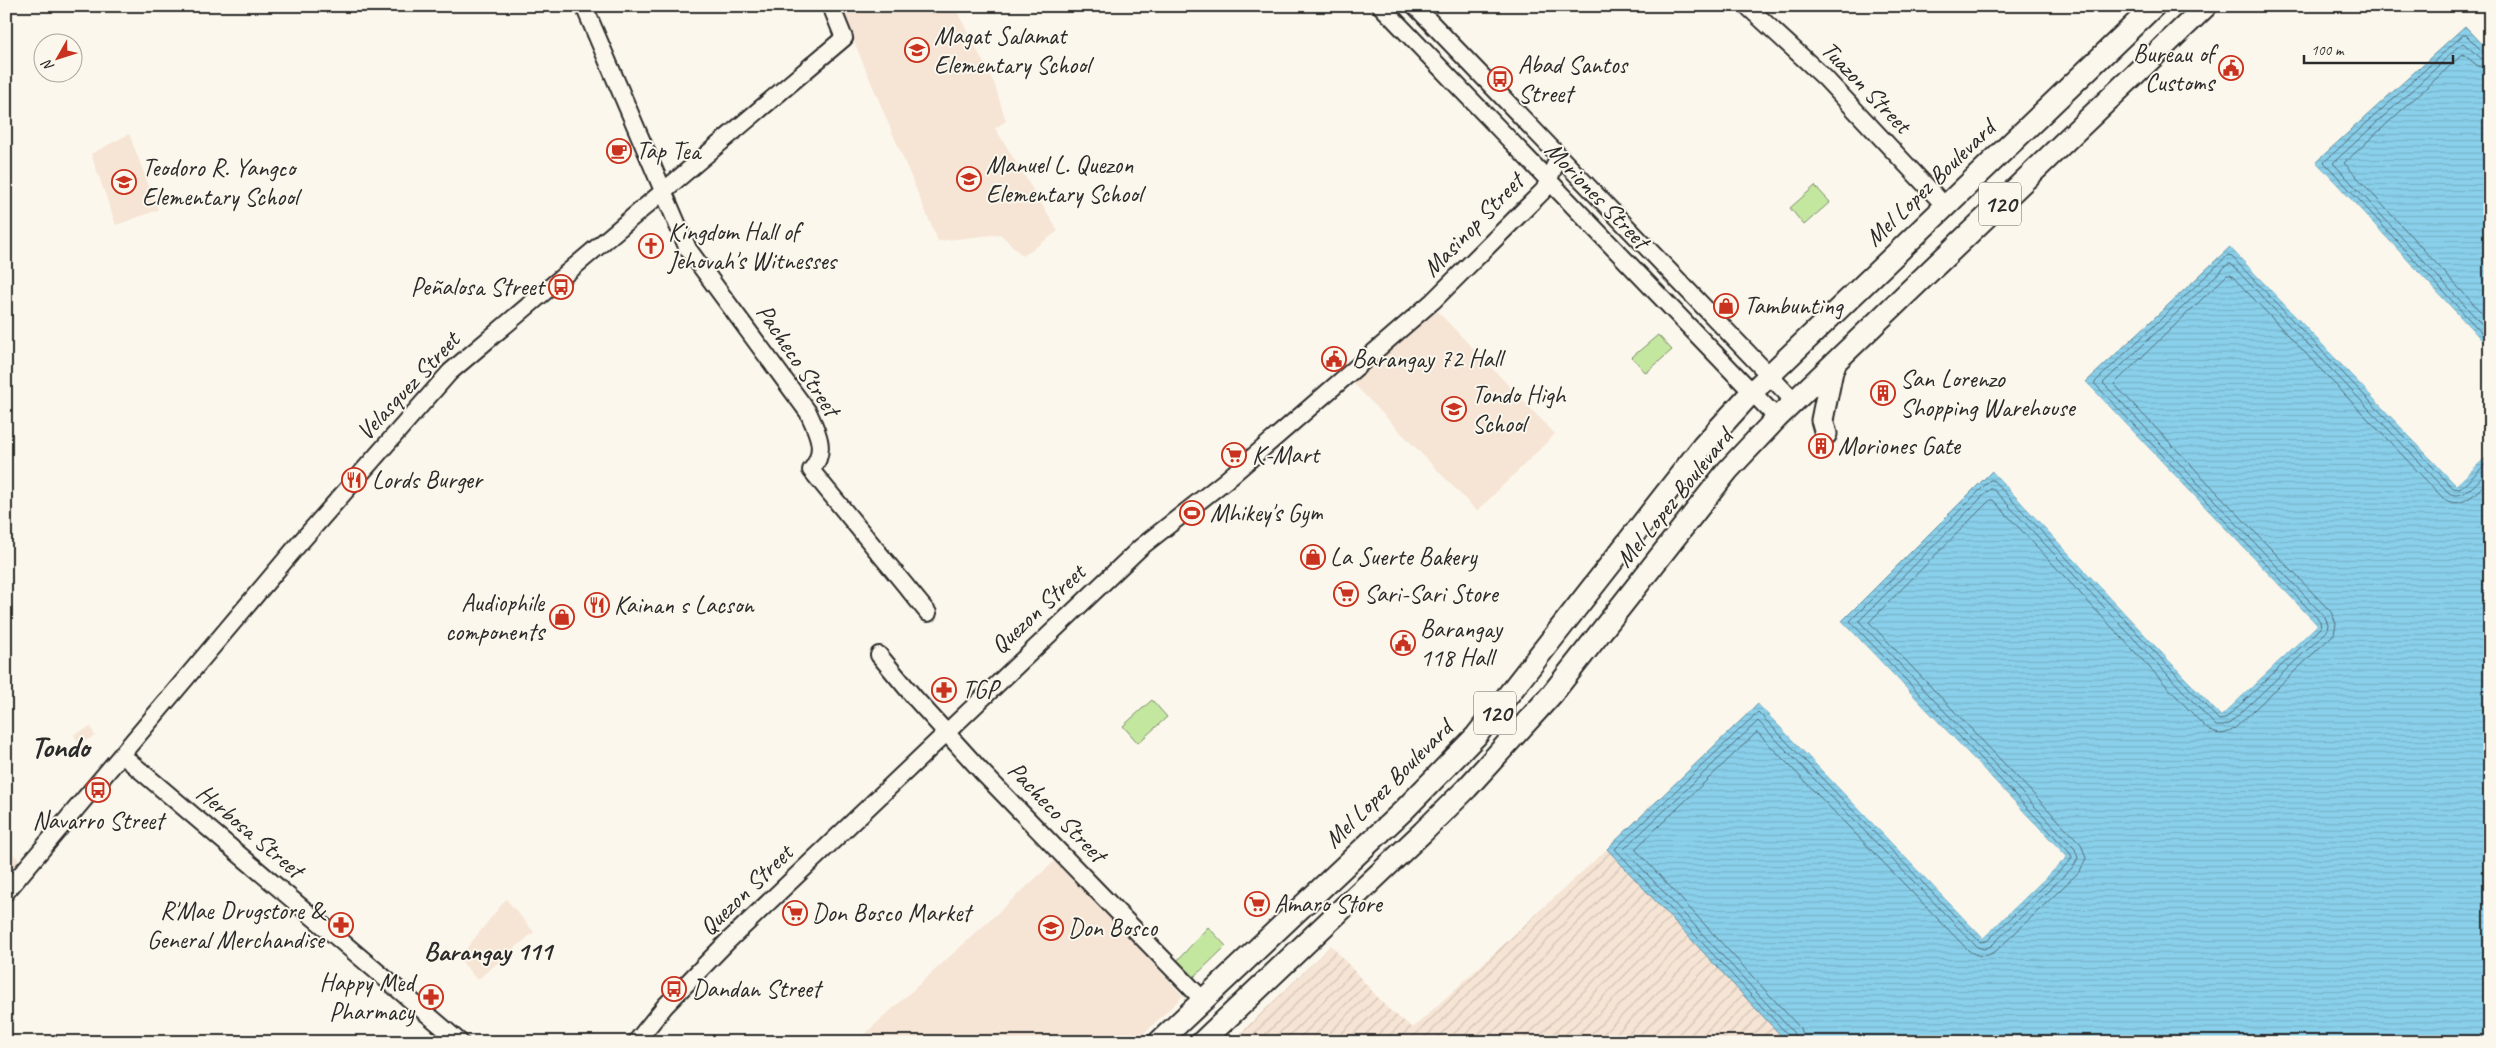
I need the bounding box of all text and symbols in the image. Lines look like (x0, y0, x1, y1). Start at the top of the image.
place label: Magat Salamat Elementary School (934, 20, 1095, 81)
north arrow (32, 32, 82, 82)
scale bar (2304, 32, 2452, 64)
street label: Tuazon Street (1814, 34, 1920, 142)
school or university icon: Magat Salamat Elementary School (904, 37, 930, 63)
place label: Bureau of Customs (2133, 38, 2219, 99)
text: 100 m (2311, 41, 2345, 60)
place label: Abad Santos Street (1518, 49, 1630, 110)
text: N (37, 55, 58, 75)
public building icon: Bureau of Customs (2218, 55, 2244, 81)
bus stop icon: Abad Santos Street (1487, 66, 1513, 92)
street label: Mel Lopez Boulevard (1858, 110, 2005, 253)
street label: Moriones Street (1538, 134, 1659, 258)
place label: Tap Tea (636, 135, 703, 167)
cafe icon: Tap Tea (606, 138, 632, 164)
place label: Manuel L. Quezon Elementary School (986, 149, 1147, 210)
place label: Teodoro R. Yangco Elementary School (142, 152, 303, 213)
street label: Masinop Street (1416, 164, 1533, 284)
school or university icon: Manuel L. Quezon Elementary School (956, 166, 982, 192)
school or university icon: Teodoro R. Yangco Elementary School (111, 169, 137, 195)
road number: 120 (1979, 182, 2021, 225)
place label: Kingdom Hall of Jehovah's Witnesses (667, 216, 839, 277)
church icon: Kingdom Hall of Jehovah's Witnesses (638, 233, 664, 259)
place label: Peñalosa Street (411, 271, 547, 303)
bus stop icon: Peñalosa Street (548, 274, 574, 300)
place label: Tambunting (1744, 290, 1845, 322)
shop icon: Tambunting (1713, 293, 1739, 319)
street label: Pacheco Street (749, 298, 849, 425)
street label: Velasquez Street (349, 323, 468, 447)
place label: Barangay 72 Hall (1352, 343, 1507, 375)
public building icon: Barangay 72 Hall (1321, 346, 1347, 372)
place label: San Lorenzo Shopping Warehouse (1900, 363, 2076, 424)
place label: Tondo High School (1472, 379, 1567, 440)
building icon: San Lorenzo Shopping Warehouse (1870, 380, 1896, 406)
school or university icon: Tondo High School (1441, 396, 1467, 422)
street label: Mel Lopez Boulevard (1608, 419, 1742, 574)
place label: Moriones Gate (1838, 430, 1962, 462)
building icon: Moriones Gate (1808, 433, 1834, 459)
place label: K-Mart (1252, 439, 1322, 471)
supermarket icon: K-Mart (1221, 442, 1247, 468)
place label: Lords Burger (372, 464, 484, 496)
restaurant icon: Lords Burger (341, 467, 367, 493)
place label: Mhikey's Gym (1210, 497, 1324, 529)
sports icon: Mhikey's Gym (1179, 500, 1205, 526)
place label: La Suerte Bakery (1330, 541, 1478, 573)
shop icon: La Suerte Bakery (1300, 544, 1326, 570)
street label: Quezon Street (984, 555, 1094, 661)
place label: Sari-Sari Store (1364, 578, 1499, 610)
supermarket icon: Sari-Sari Store (1333, 581, 1359, 607)
place label: Audiophile components (445, 587, 546, 648)
place label: Kainan s Lacson (614, 589, 755, 621)
restaurant icon: Kainan s Lacson (584, 592, 610, 618)
shop icon: Audiophile components (549, 604, 575, 630)
place label: Barangay 118 Hall (1420, 613, 1504, 674)
public building icon: Barangay 118 Hall (1390, 630, 1416, 656)
place label: TGP (962, 674, 1001, 706)
pharmacy icon: TGP (931, 677, 957, 703)
road number: 120 (1474, 691, 1516, 734)
street label: Mel Lopez Boulevard (1317, 710, 1462, 855)
district label: Tondo (31, 728, 92, 766)
street label: Pacheco Street (1001, 755, 1116, 872)
bus stop icon: Navarro Street (85, 777, 111, 803)
street label: Herbosa Street (190, 777, 313, 887)
place label: Navarro Street (32, 805, 167, 837)
street label: Quezon Street (692, 836, 801, 942)
place label: Amaro Store (1274, 888, 1384, 920)
supermarket icon: Amaro Store (1244, 891, 1270, 917)
place label: R'Mae Drugstore & General Merchandise (147, 895, 327, 956)
place label: Don Bosco Market (812, 897, 974, 929)
supermarket icon: Don Bosco Market (782, 900, 808, 926)
pharmacy icon: R'Mae Drugstore & General Merchandise (328, 912, 354, 938)
place label: Don Bosco (1068, 912, 1158, 944)
school or university icon: Don Bosco (1038, 915, 1064, 941)
district label: Barangay 111 (424, 935, 555, 968)
place label: Happy Med Pharmacy (320, 967, 418, 1028)
place label: Dandan Street (692, 973, 824, 1005)
bus stop icon: Dandan Street (661, 976, 687, 1002)
pharmacy icon: Happy Med Pharmacy (418, 984, 444, 1010)

